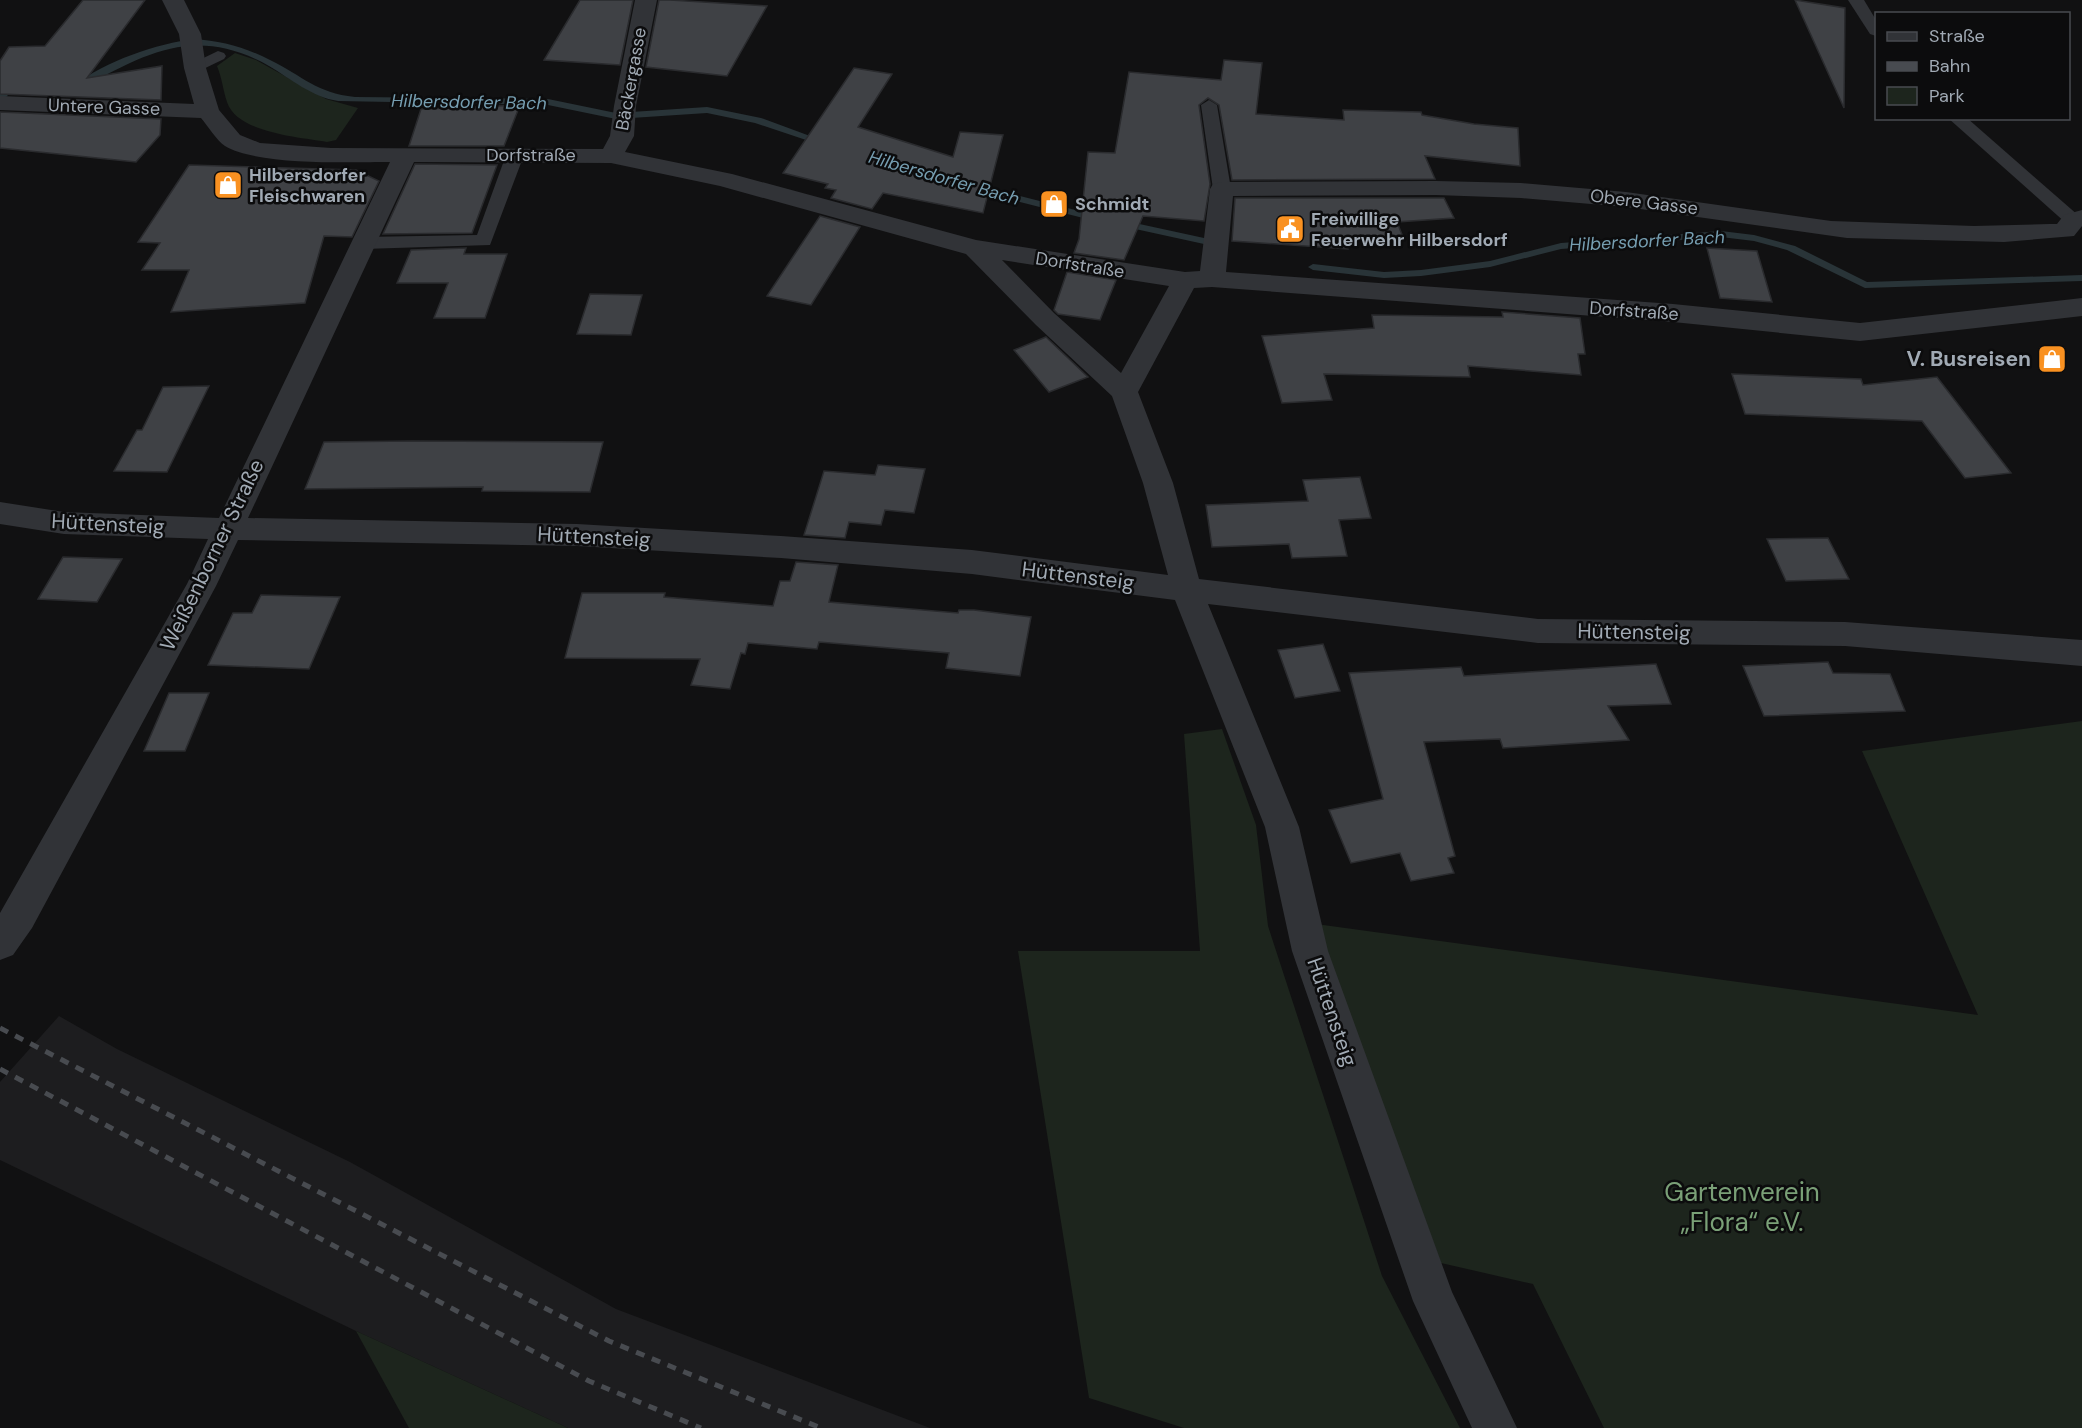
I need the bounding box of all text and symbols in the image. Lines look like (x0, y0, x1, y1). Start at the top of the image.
legend (1875, 12, 2070, 120)
text: Straße (1929, 24, 1985, 48)
street label: Bäckergasse (610, 26, 652, 132)
text: Bahn (1929, 54, 1970, 78)
text: Park (1929, 84, 1965, 108)
water label: Hilbersdorfer Bach (391, 89, 547, 115)
street label: Untere Gasse (48, 93, 160, 121)
street label: Dorfstraße (486, 143, 576, 167)
water label: Hilbersdorfer Bach (866, 145, 1022, 211)
place label: Hilbersdorfer Fleischwaren (249, 163, 366, 208)
shop icon: Hilbersdorfer Fleischwaren (212, 169, 244, 201)
street label: Obere Gasse (1589, 183, 1699, 221)
shop icon: Schmidt (1038, 188, 1070, 220)
place label: Schmidt (1075, 192, 1149, 216)
place label: Freiwillige Feuerwehr Hilbersdorf (1311, 207, 1508, 252)
public building icon: Freiwillige Feuerwehr Hilbersdorf (1274, 213, 1306, 245)
water label: Hilbersdorfer Bach (1569, 225, 1725, 257)
street label: Dorfstraße (1034, 246, 1126, 284)
street label: Dorfstraße (1589, 296, 1679, 326)
shop icon: V. Busreisen (2036, 343, 2068, 375)
place label: V. Busreisen (1907, 345, 2031, 373)
street label: Weißenborner Straße (153, 455, 271, 655)
street label: Hüttensteig (51, 507, 166, 541)
street label: Hüttensteig (537, 520, 652, 554)
street label: Hüttensteig (1020, 555, 1136, 597)
street label: Hüttensteig (1577, 617, 1691, 647)
street label: Hüttensteig (1300, 954, 1364, 1070)
park label: Gartenverein „Flora“ e.V. (1664, 1175, 1820, 1239)

